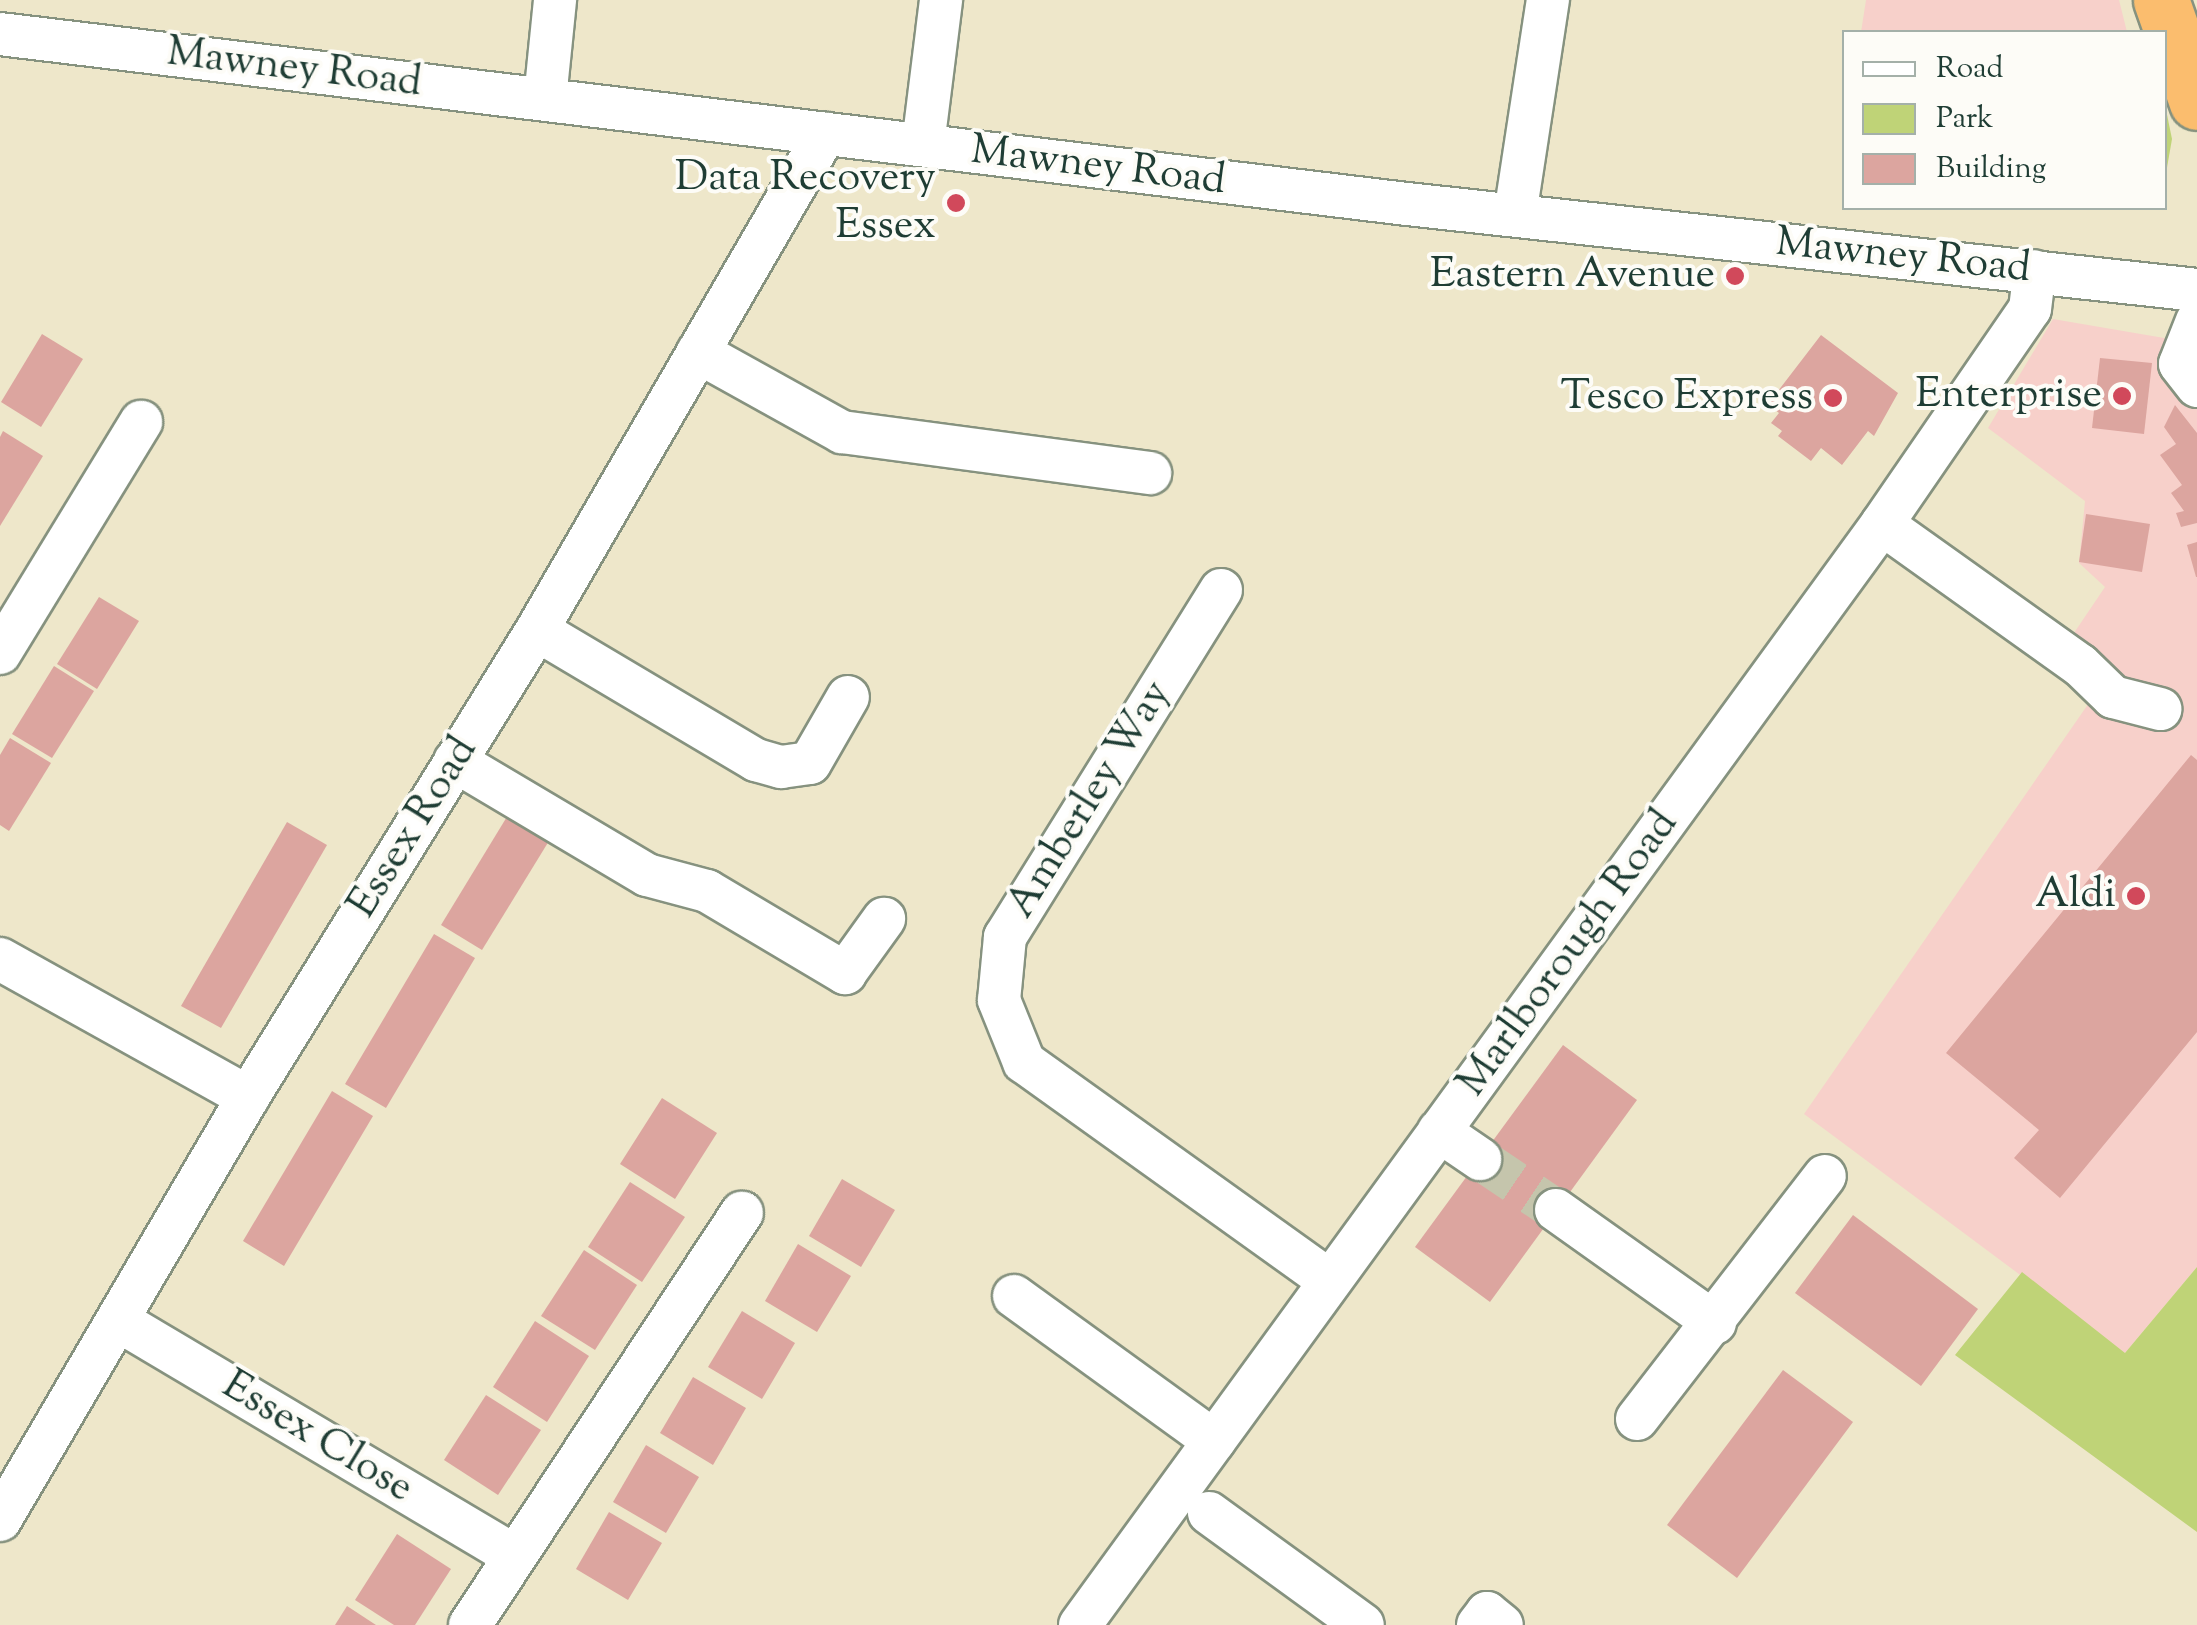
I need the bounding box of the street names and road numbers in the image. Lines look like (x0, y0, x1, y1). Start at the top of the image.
street label: Mawney Road (164, 28, 424, 110)
street label: Mawney Road (968, 126, 1228, 208)
street label: Mawney Road (1773, 219, 2033, 295)
street label: Amberley Way (997, 672, 1183, 928)
street label: Essex Road (339, 728, 489, 928)
street label: Marlborough Road (1448, 801, 1690, 1107)
street label: Essex Close (212, 1361, 422, 1515)

